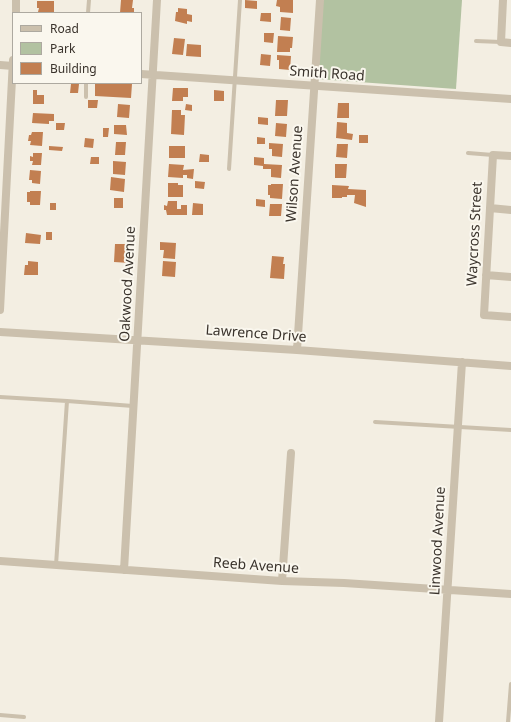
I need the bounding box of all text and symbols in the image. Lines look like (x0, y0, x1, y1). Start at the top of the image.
legend (12, 12, 142, 84)
text: Road (50, 20, 79, 37)
text: Park (50, 40, 75, 57)
text: Building (50, 60, 97, 77)
street label: Smith Road (289, 63, 365, 85)
street label: Wilson Avenue (283, 125, 307, 223)
street label: Waycross Street (464, 181, 486, 287)
street label: Oakwood Avenue (117, 226, 139, 342)
street label: Lawrence Drive (205, 322, 307, 346)
street label: Linwood Avenue (427, 486, 449, 596)
street label: Reeb Avenue (213, 555, 299, 577)

